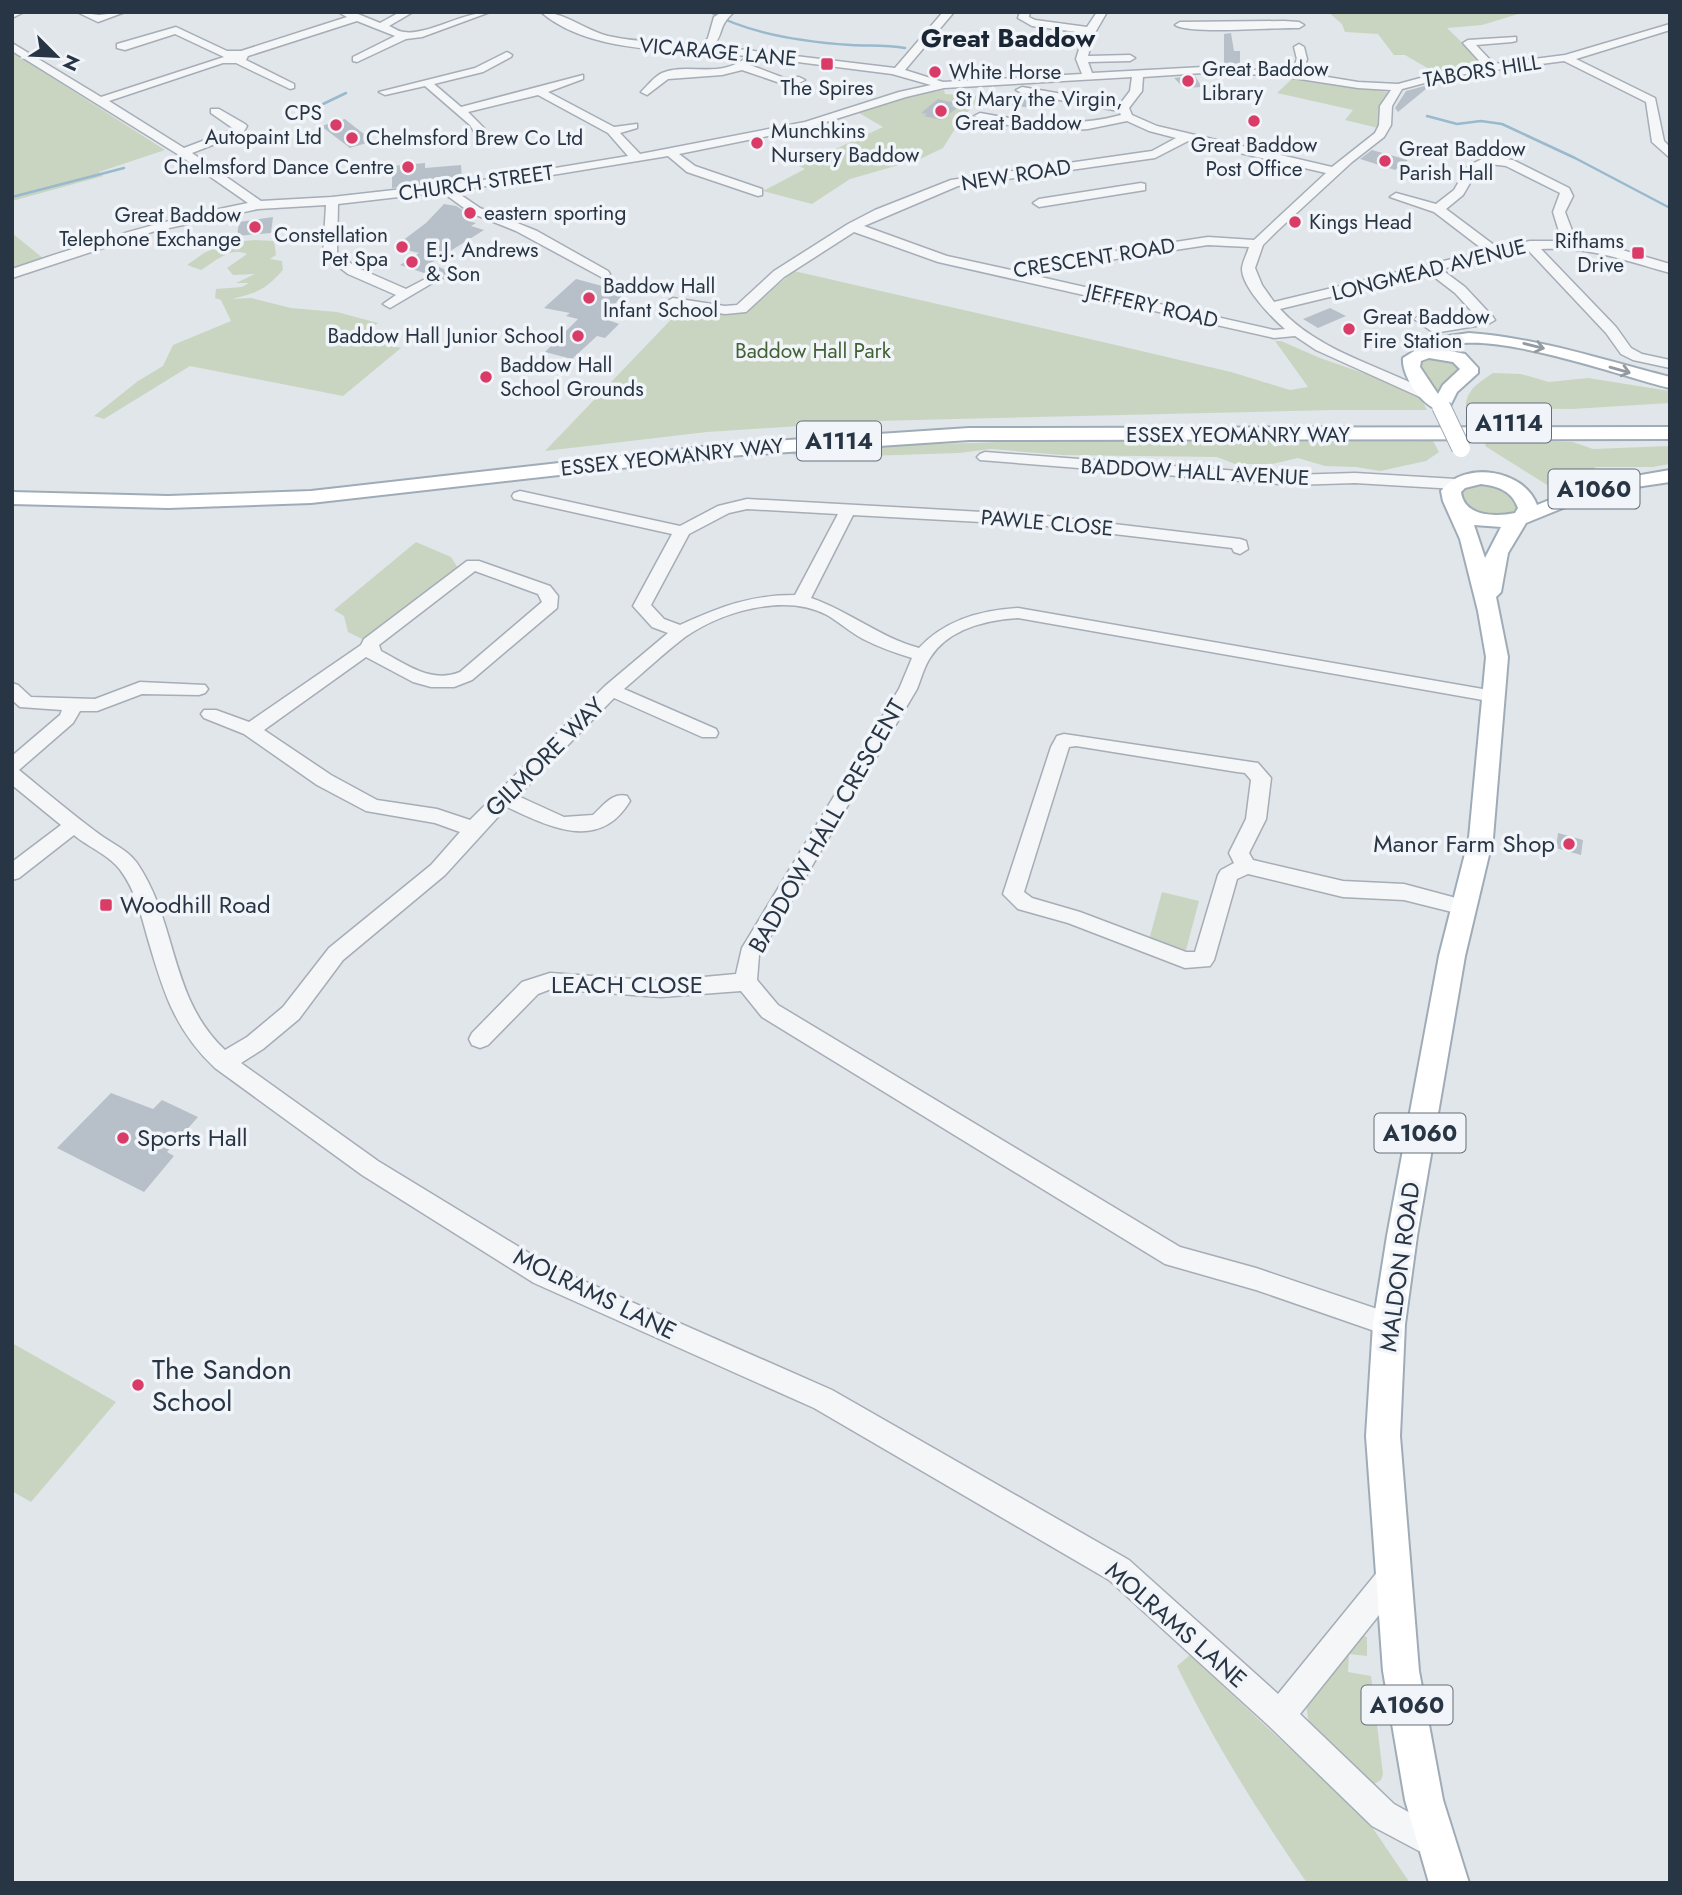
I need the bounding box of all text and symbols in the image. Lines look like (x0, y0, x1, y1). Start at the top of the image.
district label: Great Baddow (921, 19, 1095, 57)
north arrow (21, 21, 91, 91)
street label: VICARAGE LANE (638, 30, 798, 74)
street label: TABORS HILL (1421, 47, 1543, 95)
text: N (56, 50, 86, 75)
place label: Great Baddow Library (1202, 54, 1329, 108)
marker: The Spires (819, 56, 835, 72)
place label: White Horse (949, 57, 1062, 87)
marker: White Horse (927, 64, 943, 80)
place label: The Spires (780, 73, 874, 103)
marker: Great Baddow Library (1180, 73, 1196, 89)
place label: St Mary the Virgin, Great Baddow (955, 84, 1123, 138)
place label: CPS Autopaint Ltd (205, 98, 322, 152)
marker: St Mary the Virgin, Great Baddow (933, 103, 949, 119)
marker: Great Baddow Post Office (1246, 113, 1262, 129)
place label: Munchkins Nursery Baddow (771, 116, 920, 170)
marker: CPS Autopaint Ltd (328, 117, 344, 133)
place label: Chelmsford Brew Co Ltd (366, 123, 583, 153)
marker: Chelmsford Brew Co Ltd (344, 130, 360, 146)
place label: Great Baddow Post Office (1191, 130, 1318, 184)
place label: Great Baddow Parish Hall (1399, 134, 1526, 188)
marker: Munchkins Nursery Baddow (749, 135, 765, 151)
place label: Chelmsford Dance Centre (164, 152, 394, 182)
street label: NEW ROAD (959, 152, 1073, 198)
marker: Great Baddow Parish Hall (1377, 153, 1393, 169)
street label: CHURCH STREET (397, 157, 556, 209)
marker: Chelmsford Dance Centre (400, 159, 416, 175)
place label: eastern sporting (484, 198, 626, 228)
place label: Great Baddow Telephone Exchange (59, 200, 242, 254)
marker: eastern sporting (462, 205, 478, 221)
place label: Kings Head (1309, 207, 1412, 237)
marker: Kings Head (1287, 214, 1303, 230)
marker: Great Baddow Telephone Exchange (247, 219, 263, 235)
place label: Constellation Pet Spa (274, 220, 388, 274)
place label: Rifhams Drive (1555, 226, 1624, 280)
street label: CRESCENT ROAD (1011, 230, 1177, 286)
street label: LONGMEAD AVENUE (1329, 231, 1529, 309)
place label: E.J. Andrews & Son (426, 235, 538, 289)
marker: Constellation Pet Spa (394, 239, 410, 255)
marker: Rifhams Drive (1630, 245, 1646, 261)
marker: E.J. Andrews & Son (404, 254, 420, 270)
place label: Baddow Hall Infant School (603, 271, 718, 325)
street label: JEFFERY ROAD (1080, 276, 1221, 336)
marker: Baddow Hall Infant School (581, 290, 597, 306)
place label: Great Baddow Fire Station (1363, 302, 1490, 356)
place label: Baddow Hall Junior School (328, 321, 564, 351)
marker: Great Baddow Fire Station (1341, 321, 1357, 337)
marker: Baddow Hall Junior School (570, 328, 586, 344)
park label: Baddow Hall Park (735, 336, 892, 366)
one-way arrow (1522, 340, 1545, 353)
place label: Baddow Hall School Grounds (500, 350, 644, 404)
one-way arrow (1608, 364, 1631, 377)
marker: Baddow Hall School Grounds (478, 369, 494, 385)
road number: A1114 (1467, 404, 1551, 442)
street label: ESSEX YEOMANRY WAY (1126, 420, 1350, 450)
road number: A1114 (797, 422, 881, 461)
street label: ESSEX YEOMANRY WAY (559, 430, 785, 484)
street label: BADDOW HALL AVENUE (1080, 451, 1310, 493)
road number: A1060 (1548, 470, 1640, 509)
street label: PAWLE CLOSE (980, 502, 1114, 544)
street label: GILMORE WAY (477, 689, 613, 824)
street label: BADDOW HALL CRESCENT (739, 692, 914, 959)
place label: Manor Farm Shop (1373, 826, 1555, 861)
marker: Manor Farm Shop (1561, 836, 1577, 852)
place label: Woodhill Road (120, 887, 271, 922)
marker: Woodhill Road (98, 897, 114, 913)
street label: LEACH CLOSE (551, 967, 703, 1002)
road number: A1060 (1374, 1114, 1466, 1152)
place label: Sports Hall (137, 1120, 248, 1155)
marker: Sports Hall (115, 1130, 131, 1146)
street label: MALDON ROAD (1370, 1180, 1429, 1354)
street label: MOLRAMS LANE (508, 1239, 683, 1348)
place label: The Sandon School (152, 1349, 292, 1422)
marker: The Sandon School (130, 1377, 146, 1393)
street label: MOLRAMS LANE (1098, 1553, 1255, 1696)
road number: A1060 (1362, 1686, 1452, 1724)

